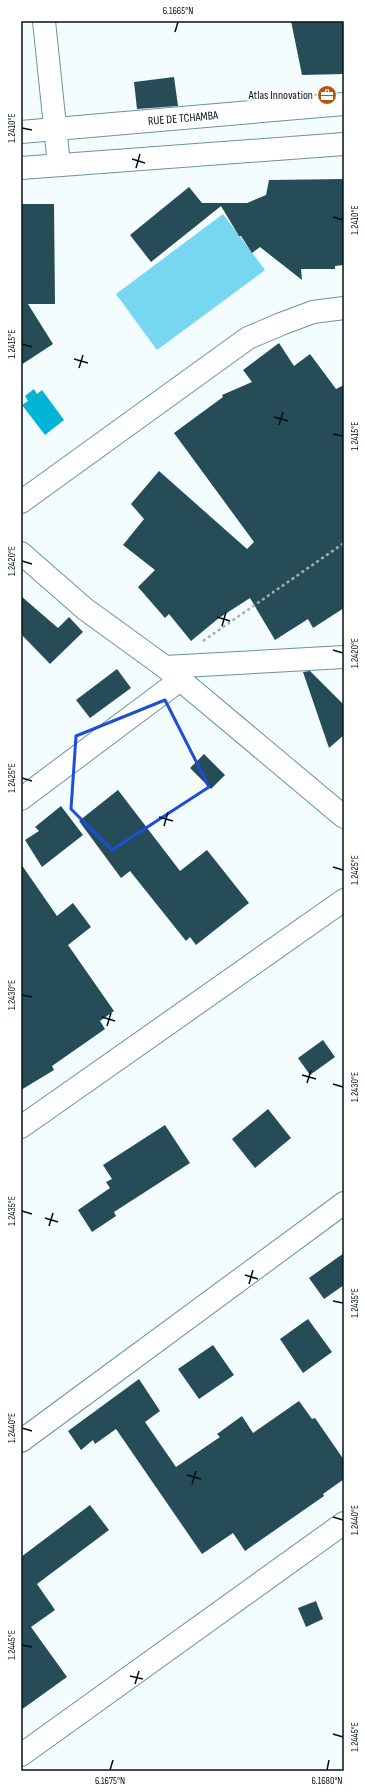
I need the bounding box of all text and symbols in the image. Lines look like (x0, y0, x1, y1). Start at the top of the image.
text: 6.1665°N (163, 5, 193, 17)
office icon: Atlas Innovation (316, 84, 338, 106)
place label: Atlas Innovation (247, 88, 313, 103)
street label: RUE DE TCHAMBA (147, 108, 220, 129)
text: 1.2410°E (6, 113, 18, 143)
text: 1.2410°E (349, 205, 361, 235)
text: 1.2415°E (6, 330, 18, 358)
text: 1.2415°E (349, 422, 361, 450)
text: 1.2420°E (6, 546, 18, 576)
text: 1.2420°E (349, 638, 361, 668)
text: 1.2425°E (6, 763, 18, 793)
text: 1.2425°E (349, 855, 361, 885)
text: 1.2430°E (6, 980, 18, 1010)
text: 1.2430°E (349, 1072, 361, 1102)
text: 1.2435°E (6, 1196, 18, 1226)
text: 1.2435°E (349, 1288, 361, 1318)
text: 1.2440°E (6, 1413, 18, 1443)
text: 1.2440°E (349, 1505, 361, 1535)
text: 1.2445°E (6, 1630, 18, 1660)
text: 1.2445°E (349, 1722, 361, 1752)
text: 6.1675°N (95, 1775, 125, 1787)
text: 6.1680°N (312, 1775, 342, 1787)

